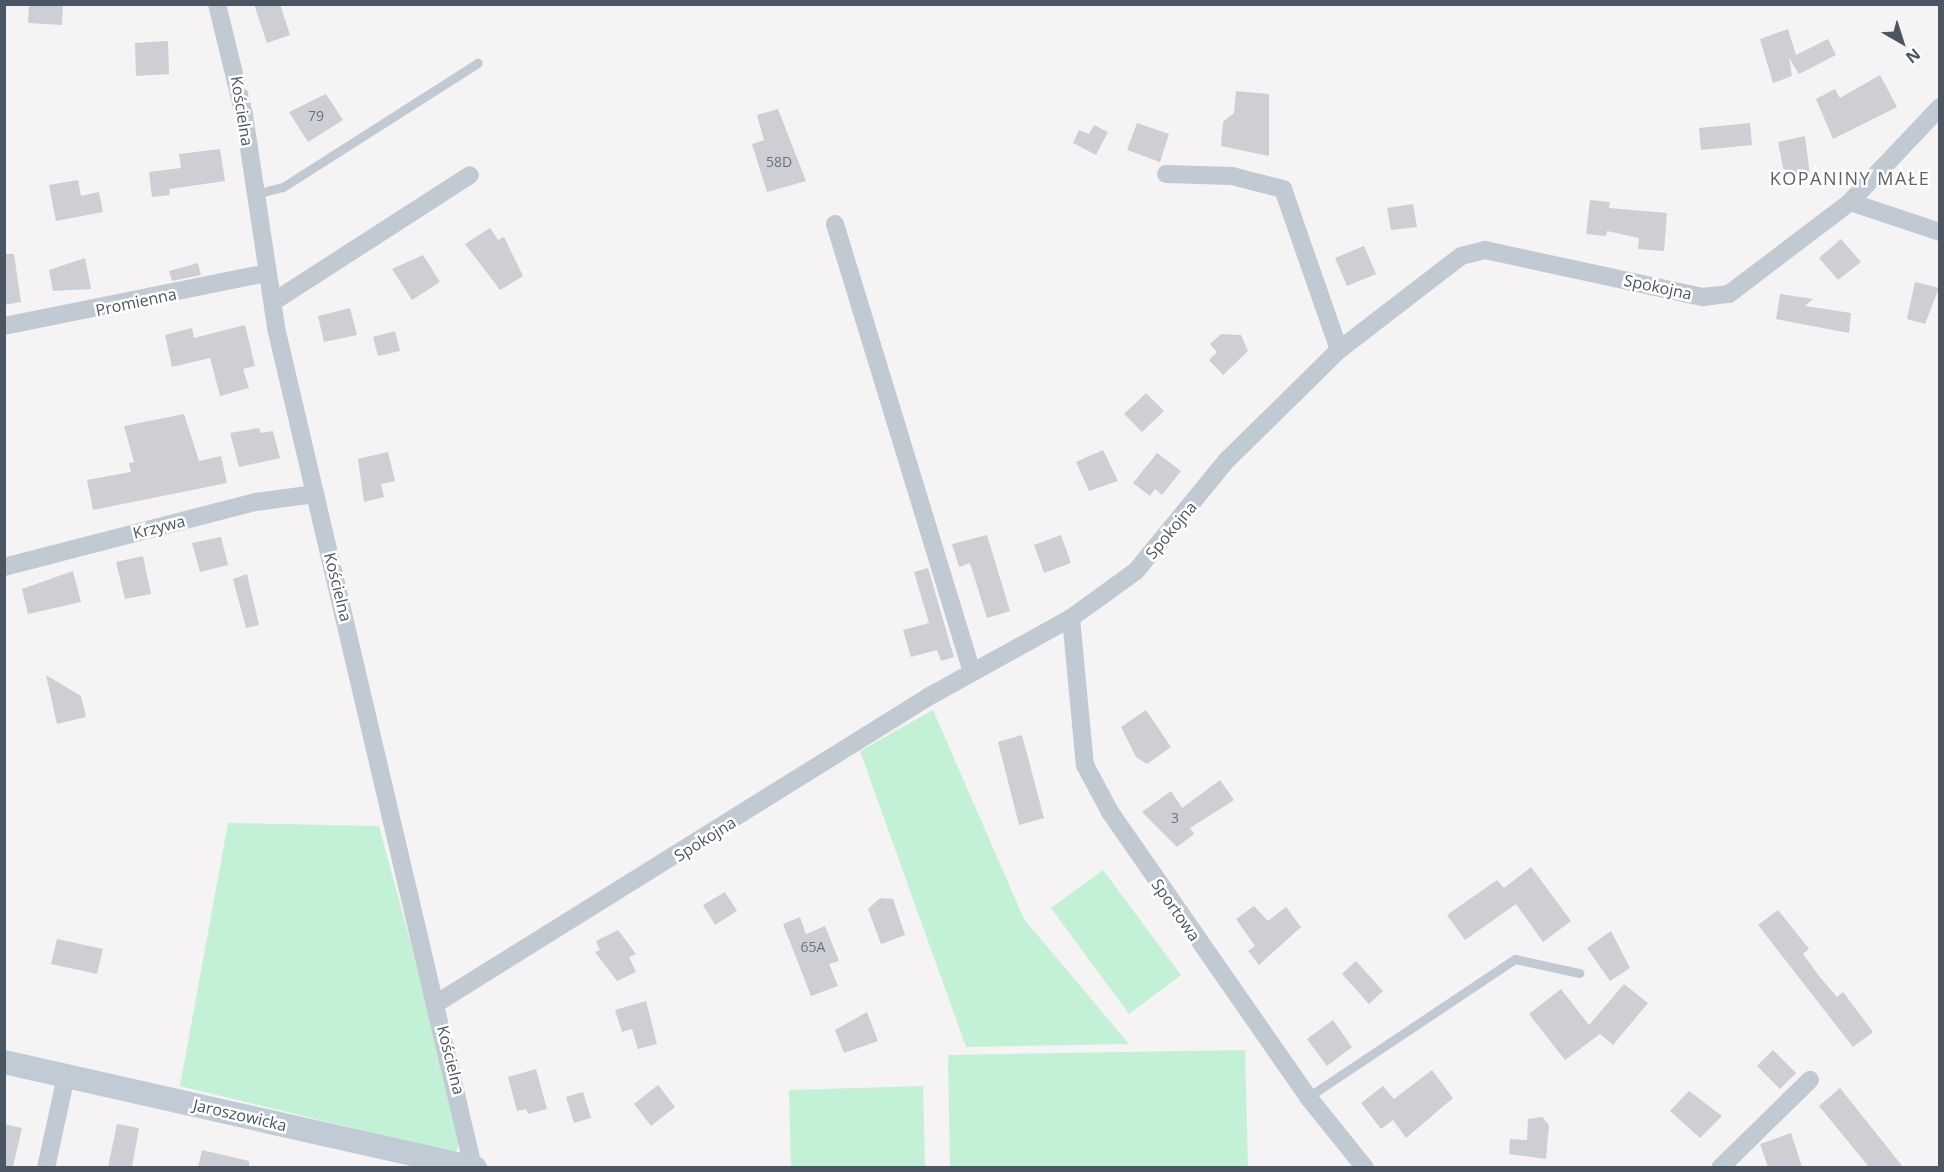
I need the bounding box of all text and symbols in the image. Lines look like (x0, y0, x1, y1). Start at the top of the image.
north arrow (1872, 12, 1932, 72)
text: N (1901, 43, 1925, 69)
street label: Kościelna (227, 75, 257, 147)
house number: 79 (308, 108, 324, 124)
house number: 58D (766, 154, 792, 170)
district label: KOPANINY MAŁE (1770, 167, 1930, 189)
street label: Spokojna (1622, 270, 1694, 304)
street label: Promienna (94, 284, 178, 320)
street label: Spokojna (1141, 497, 1201, 563)
street label: Krzywa (131, 511, 187, 543)
street label: Kościelna (320, 550, 356, 624)
house number: 3 (1171, 810, 1179, 826)
street label: Spokojna (671, 813, 739, 865)
street label: Sportowa (1148, 875, 1204, 945)
house number: 65A (801, 939, 825, 955)
street label: Kościelna (433, 1023, 469, 1097)
street label: Jaroszowicka (191, 1095, 289, 1135)

